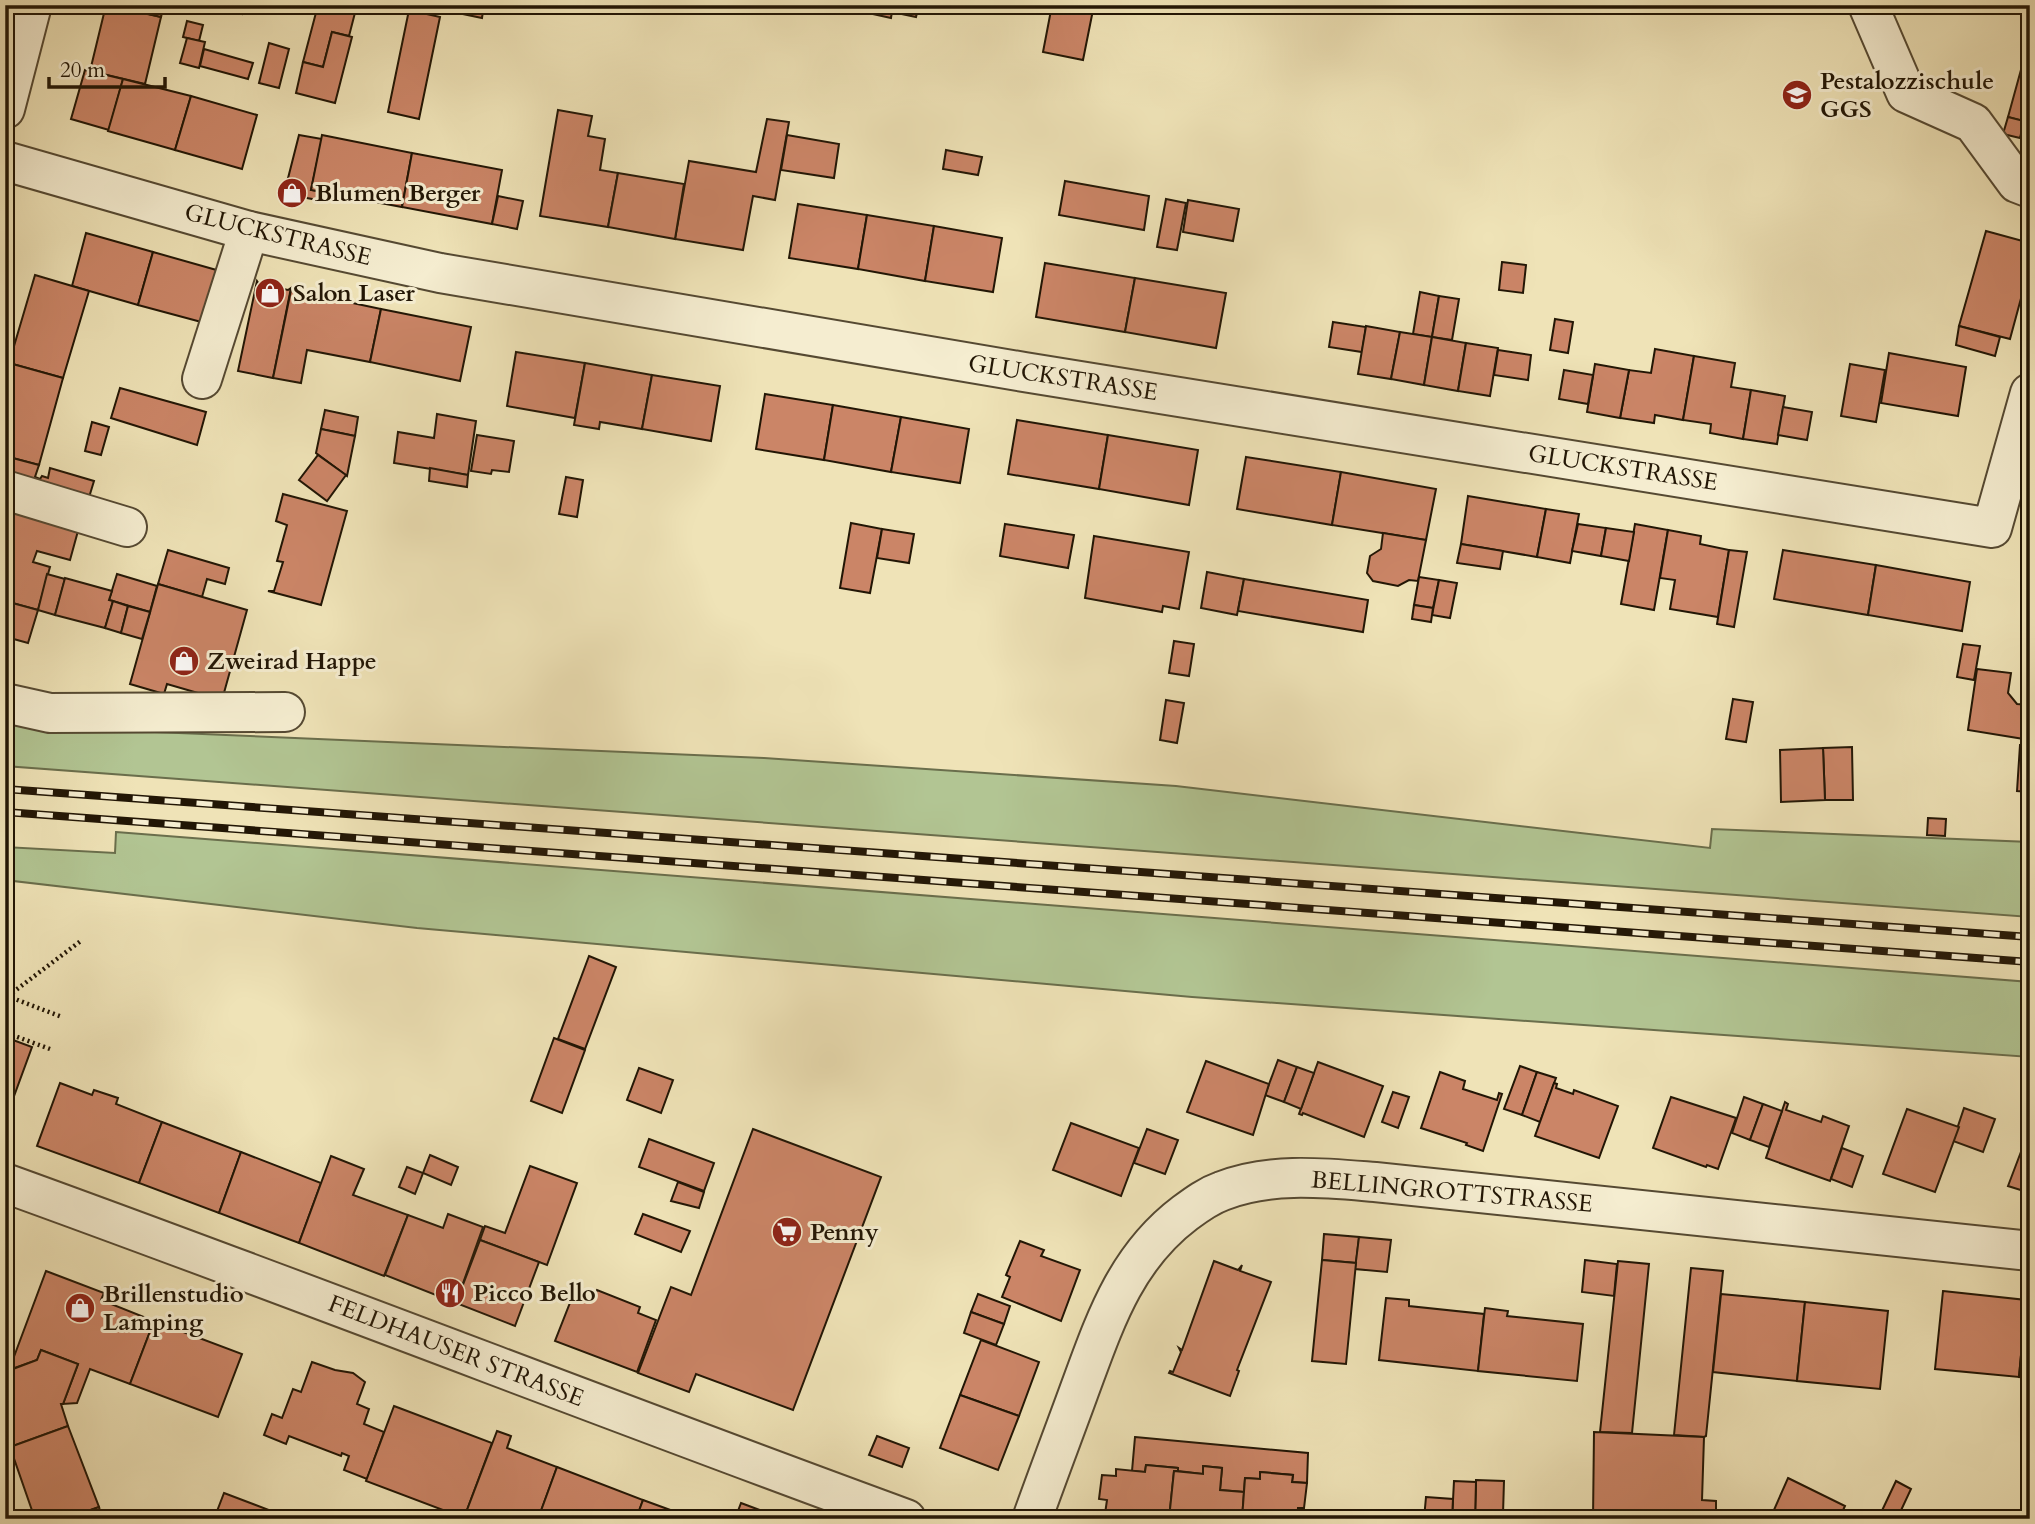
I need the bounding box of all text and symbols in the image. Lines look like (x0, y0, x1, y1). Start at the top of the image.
scale bar (49, 46, 164, 90)
text: 20 m (60, 56, 105, 85)
place label: Pestalozzischule GGS (1820, 65, 1994, 126)
school or university icon: Pestalozzischule GGS (1780, 78, 1814, 112)
shop icon: Blumen Berger (275, 176, 309, 210)
place label: Blumen Berger (315, 177, 481, 210)
street label: GLUCKSTRASSE (181, 196, 375, 274)
shop icon: Salon Laser (253, 276, 287, 310)
place label: Salon Laser (293, 277, 415, 310)
street label: GLUCKSTRASSE (966, 347, 1160, 409)
street label: GLUCKSTRASSE (1526, 437, 1720, 499)
shop icon: Zweirad Happe (167, 644, 201, 678)
place label: Zweirad Happe (207, 645, 377, 678)
street label: BELLINGROTTSTRASSE (1310, 1163, 1594, 1221)
supermarket icon: Penny (770, 1215, 804, 1249)
place label: Penny (810, 1216, 879, 1249)
restaurant icon: Picco Bello (433, 1276, 467, 1310)
place label: Picco Bello (473, 1277, 596, 1310)
place label: Brillenstudio Lamping (103, 1278, 244, 1339)
street label: FELDHAUSER STRASSE (323, 1287, 589, 1415)
shop icon: Brillenstudio Lamping (63, 1291, 97, 1325)

